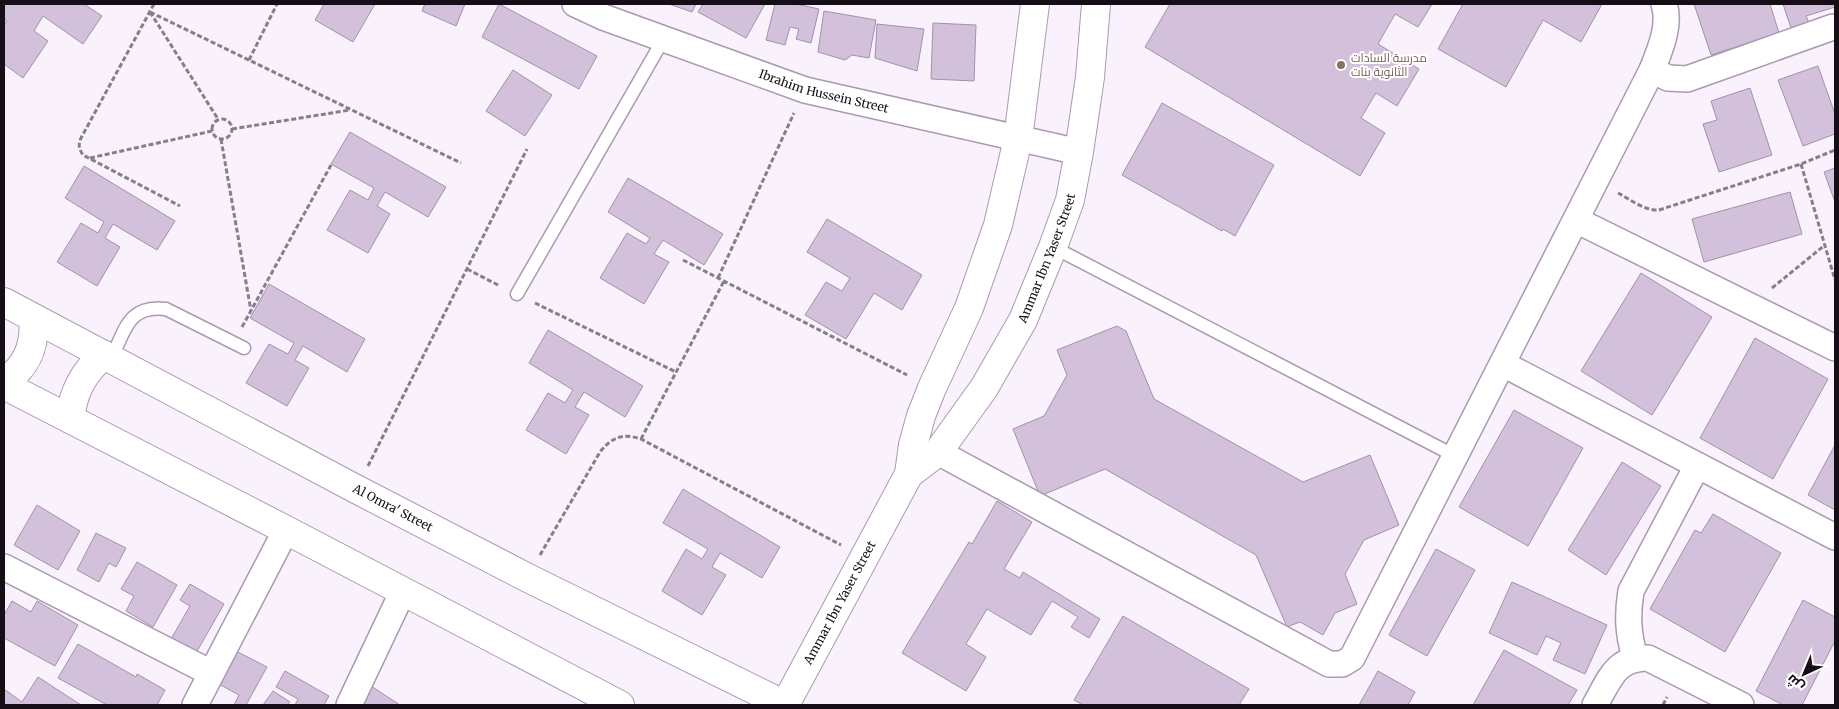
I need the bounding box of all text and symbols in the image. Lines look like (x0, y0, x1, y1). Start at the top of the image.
place label: مدرسة السادات الثانوية بنات (1351, 50, 1427, 79)
marker: مدرسة السادات الثانوية بنات (1335, 59, 1347, 71)
street label: Ibrahim Hussein Street (757, 66, 890, 116)
street label: Ammar Ibn Yaser Street (1014, 192, 1078, 326)
street label: Al Omra' Street (350, 480, 436, 535)
street label: Ammar Ibn Yaser Street (800, 538, 879, 668)
north arrow (1779, 649, 1829, 699)
text: ش (1782, 671, 1808, 696)

